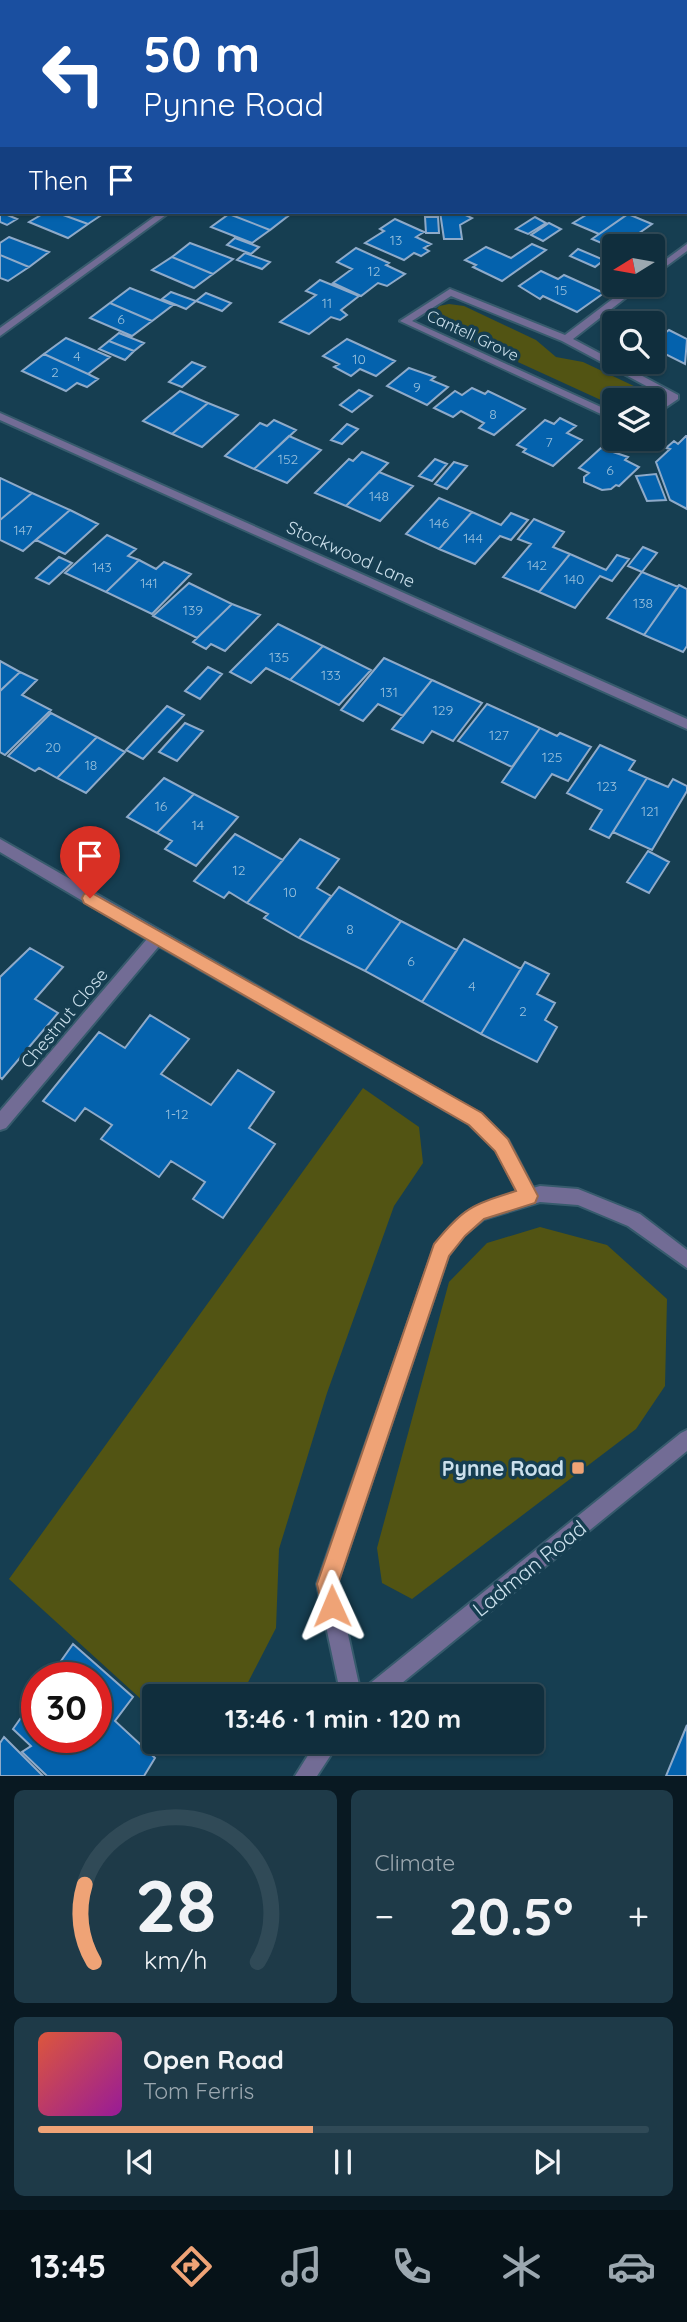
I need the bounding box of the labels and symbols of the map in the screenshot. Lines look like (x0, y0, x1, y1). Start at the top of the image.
house number: 13 (390, 231, 402, 249)
north arrow (602, 234, 665, 298)
house number: 12 (368, 262, 381, 280)
house number: 15 (555, 281, 567, 299)
house number: 11 (322, 294, 332, 312)
street label: Cantell Grove (424, 305, 522, 365)
house number: 6 (117, 310, 125, 328)
house number: 4 (73, 347, 81, 365)
house number: 10 (352, 350, 366, 368)
house number: 2 (51, 363, 59, 381)
house number: 9 (413, 378, 421, 396)
house number: 8 (489, 405, 497, 423)
house number: 7 (545, 433, 553, 451)
house number: 152 (278, 450, 299, 468)
house number: 6 (606, 461, 614, 479)
house number: 148 (369, 487, 389, 505)
house number: 146 (429, 514, 449, 532)
street label: Stockwood Lane (283, 515, 419, 593)
house number: 147 (13, 521, 33, 539)
house number: 144 (463, 529, 483, 547)
house number: 142 (527, 556, 547, 574)
house number: 143 (92, 558, 112, 576)
house number: 140 (564, 570, 584, 588)
house number: 141 (140, 574, 158, 592)
house number: 138 (633, 594, 653, 612)
house number: 139 (183, 601, 203, 619)
house number: 135 (269, 648, 289, 666)
house number: 133 (321, 666, 341, 684)
house number: 131 (380, 683, 398, 701)
house number: 129 (433, 701, 454, 719)
house number: 127 (489, 726, 509, 744)
house number: 20 (45, 738, 61, 756)
house number: 125 (542, 748, 562, 766)
house number: 18 (85, 756, 97, 774)
house number: 123 (597, 777, 617, 795)
house number: 16 (155, 797, 168, 815)
house number: 121 (641, 802, 659, 820)
house number: 14 (192, 816, 204, 834)
pin (60, 826, 120, 898)
house number: 12 (233, 861, 246, 879)
house number: 10 (283, 883, 297, 901)
house number: 8 (346, 920, 354, 938)
house number: 6 (407, 952, 415, 970)
street label: Chestnut Close (15, 963, 113, 1073)
house number: 4 (468, 977, 476, 995)
house number: 2 (519, 1002, 527, 1020)
house number: 1-12 (166, 1105, 189, 1123)
place label: Pynne Road (442, 1455, 564, 1481)
marker: Pynne Road (570, 1460, 586, 1476)
street label: Ladman Road (467, 1514, 591, 1622)
position arrow (295, 1569, 369, 1643)
speed limit sign: 30 (21, 1662, 112, 1753)

